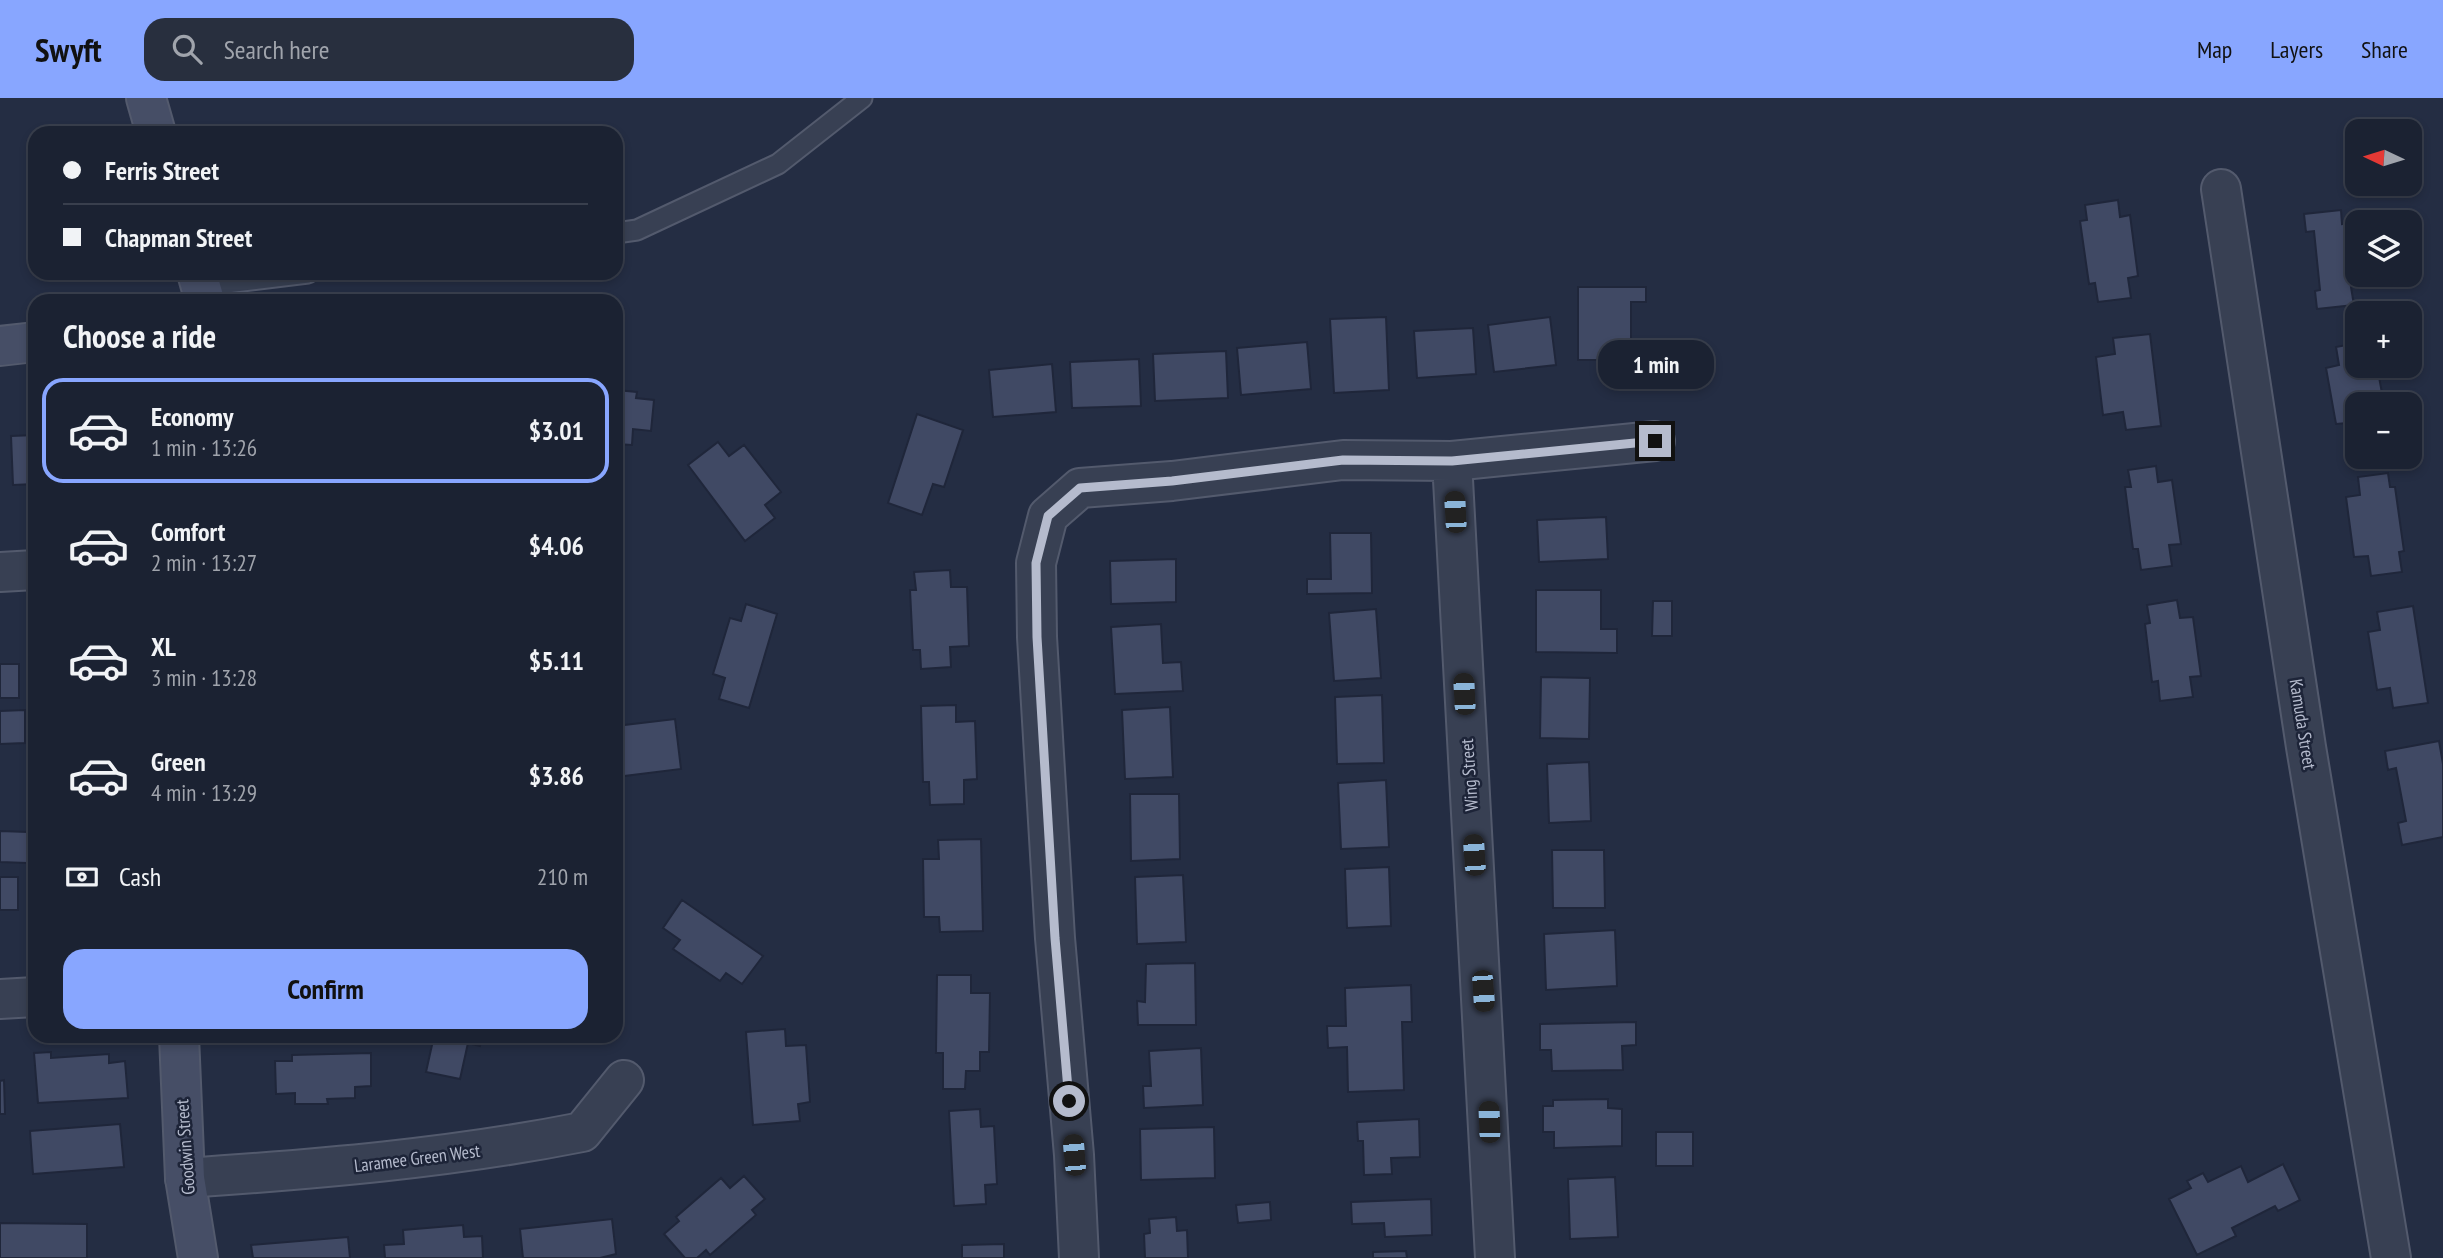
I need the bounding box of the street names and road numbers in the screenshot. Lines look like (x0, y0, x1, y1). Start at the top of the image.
street label: Kamuda Street (2285, 677, 2322, 771)
street label: Wing Street (1455, 738, 1483, 812)
street label: Goodwin Street (170, 1098, 200, 1196)
street label: Laramee Green West (353, 1139, 481, 1177)

